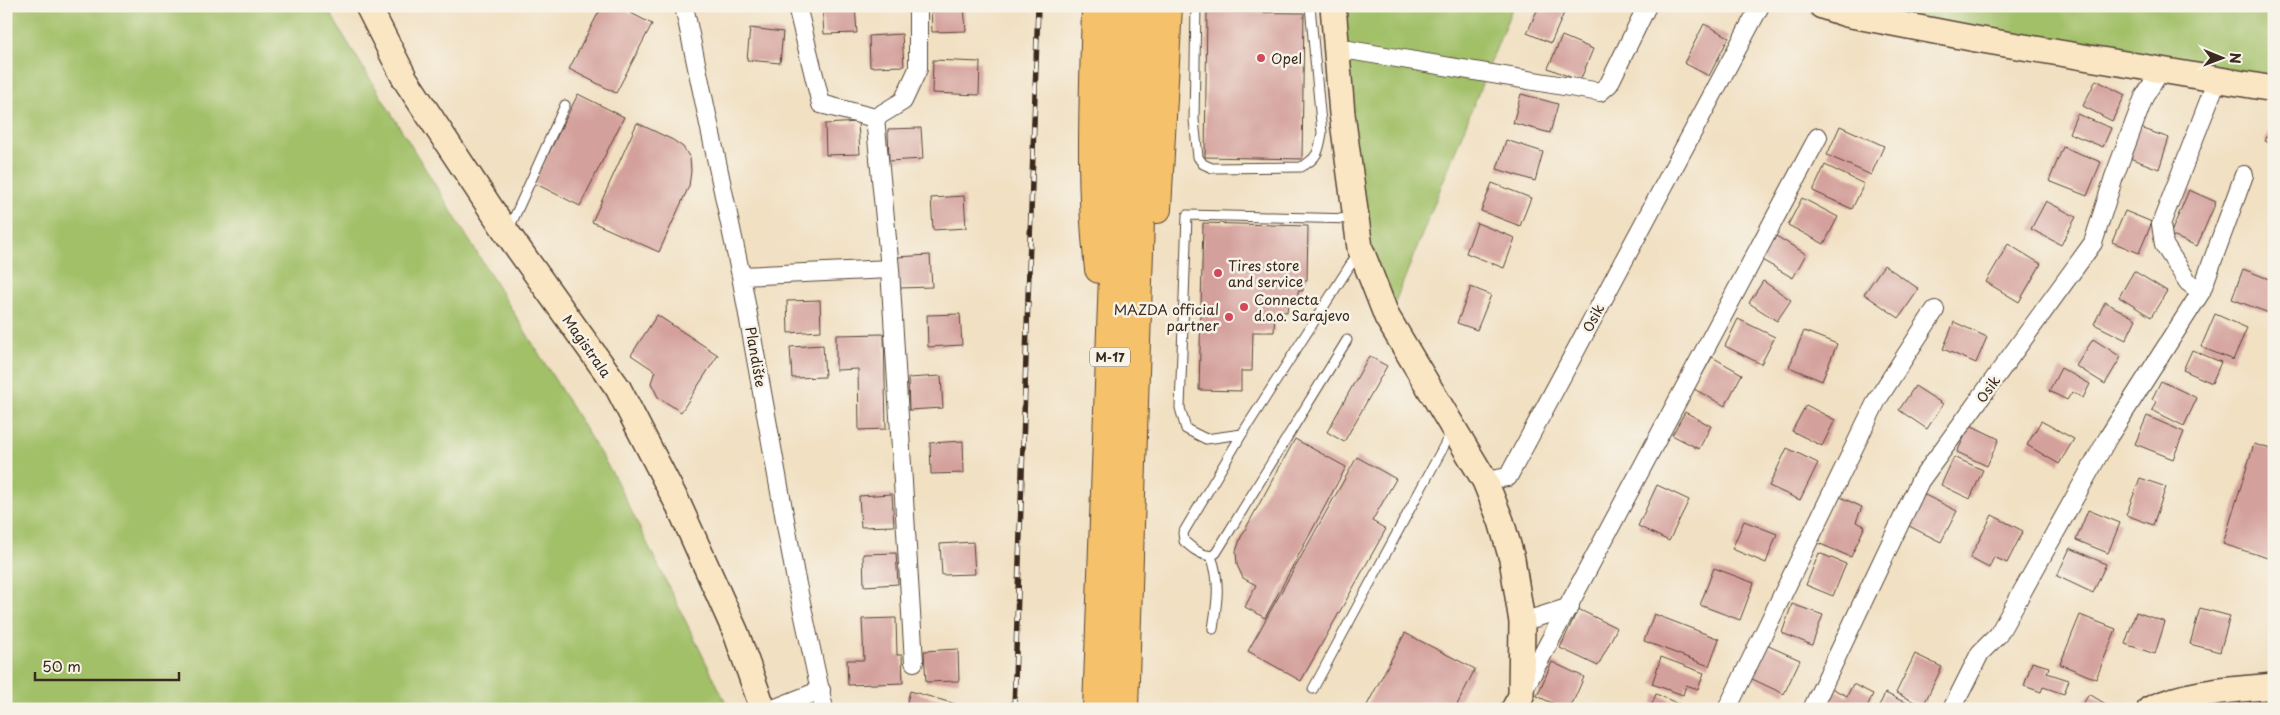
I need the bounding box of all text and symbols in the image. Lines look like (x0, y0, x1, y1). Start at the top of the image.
north arrow (2198, 32, 2248, 82)
place label: Opel (1271, 48, 1302, 69)
marker: Opel (1255, 52, 1267, 64)
text: N (2225, 53, 2246, 64)
place label: Tires store and service (1228, 255, 1303, 292)
marker: Tires store and service (1212, 267, 1224, 279)
place label: Connecta d.o.o. Sarajevo (1254, 289, 1350, 326)
place label: MAZDA official partner (1114, 299, 1219, 336)
street label: Osik (1577, 300, 1609, 336)
marker: Connecta d.o.o. Sarajevo (1238, 301, 1250, 313)
street label: Magistrala (558, 310, 617, 382)
marker: MAZDA official partner (1223, 311, 1235, 323)
street label: Plandište (740, 325, 772, 389)
road number: M-17 (1090, 348, 1130, 367)
street label: Osik (1971, 371, 2005, 407)
scale bar (35, 650, 179, 682)
text: 50 m (42, 654, 81, 677)

